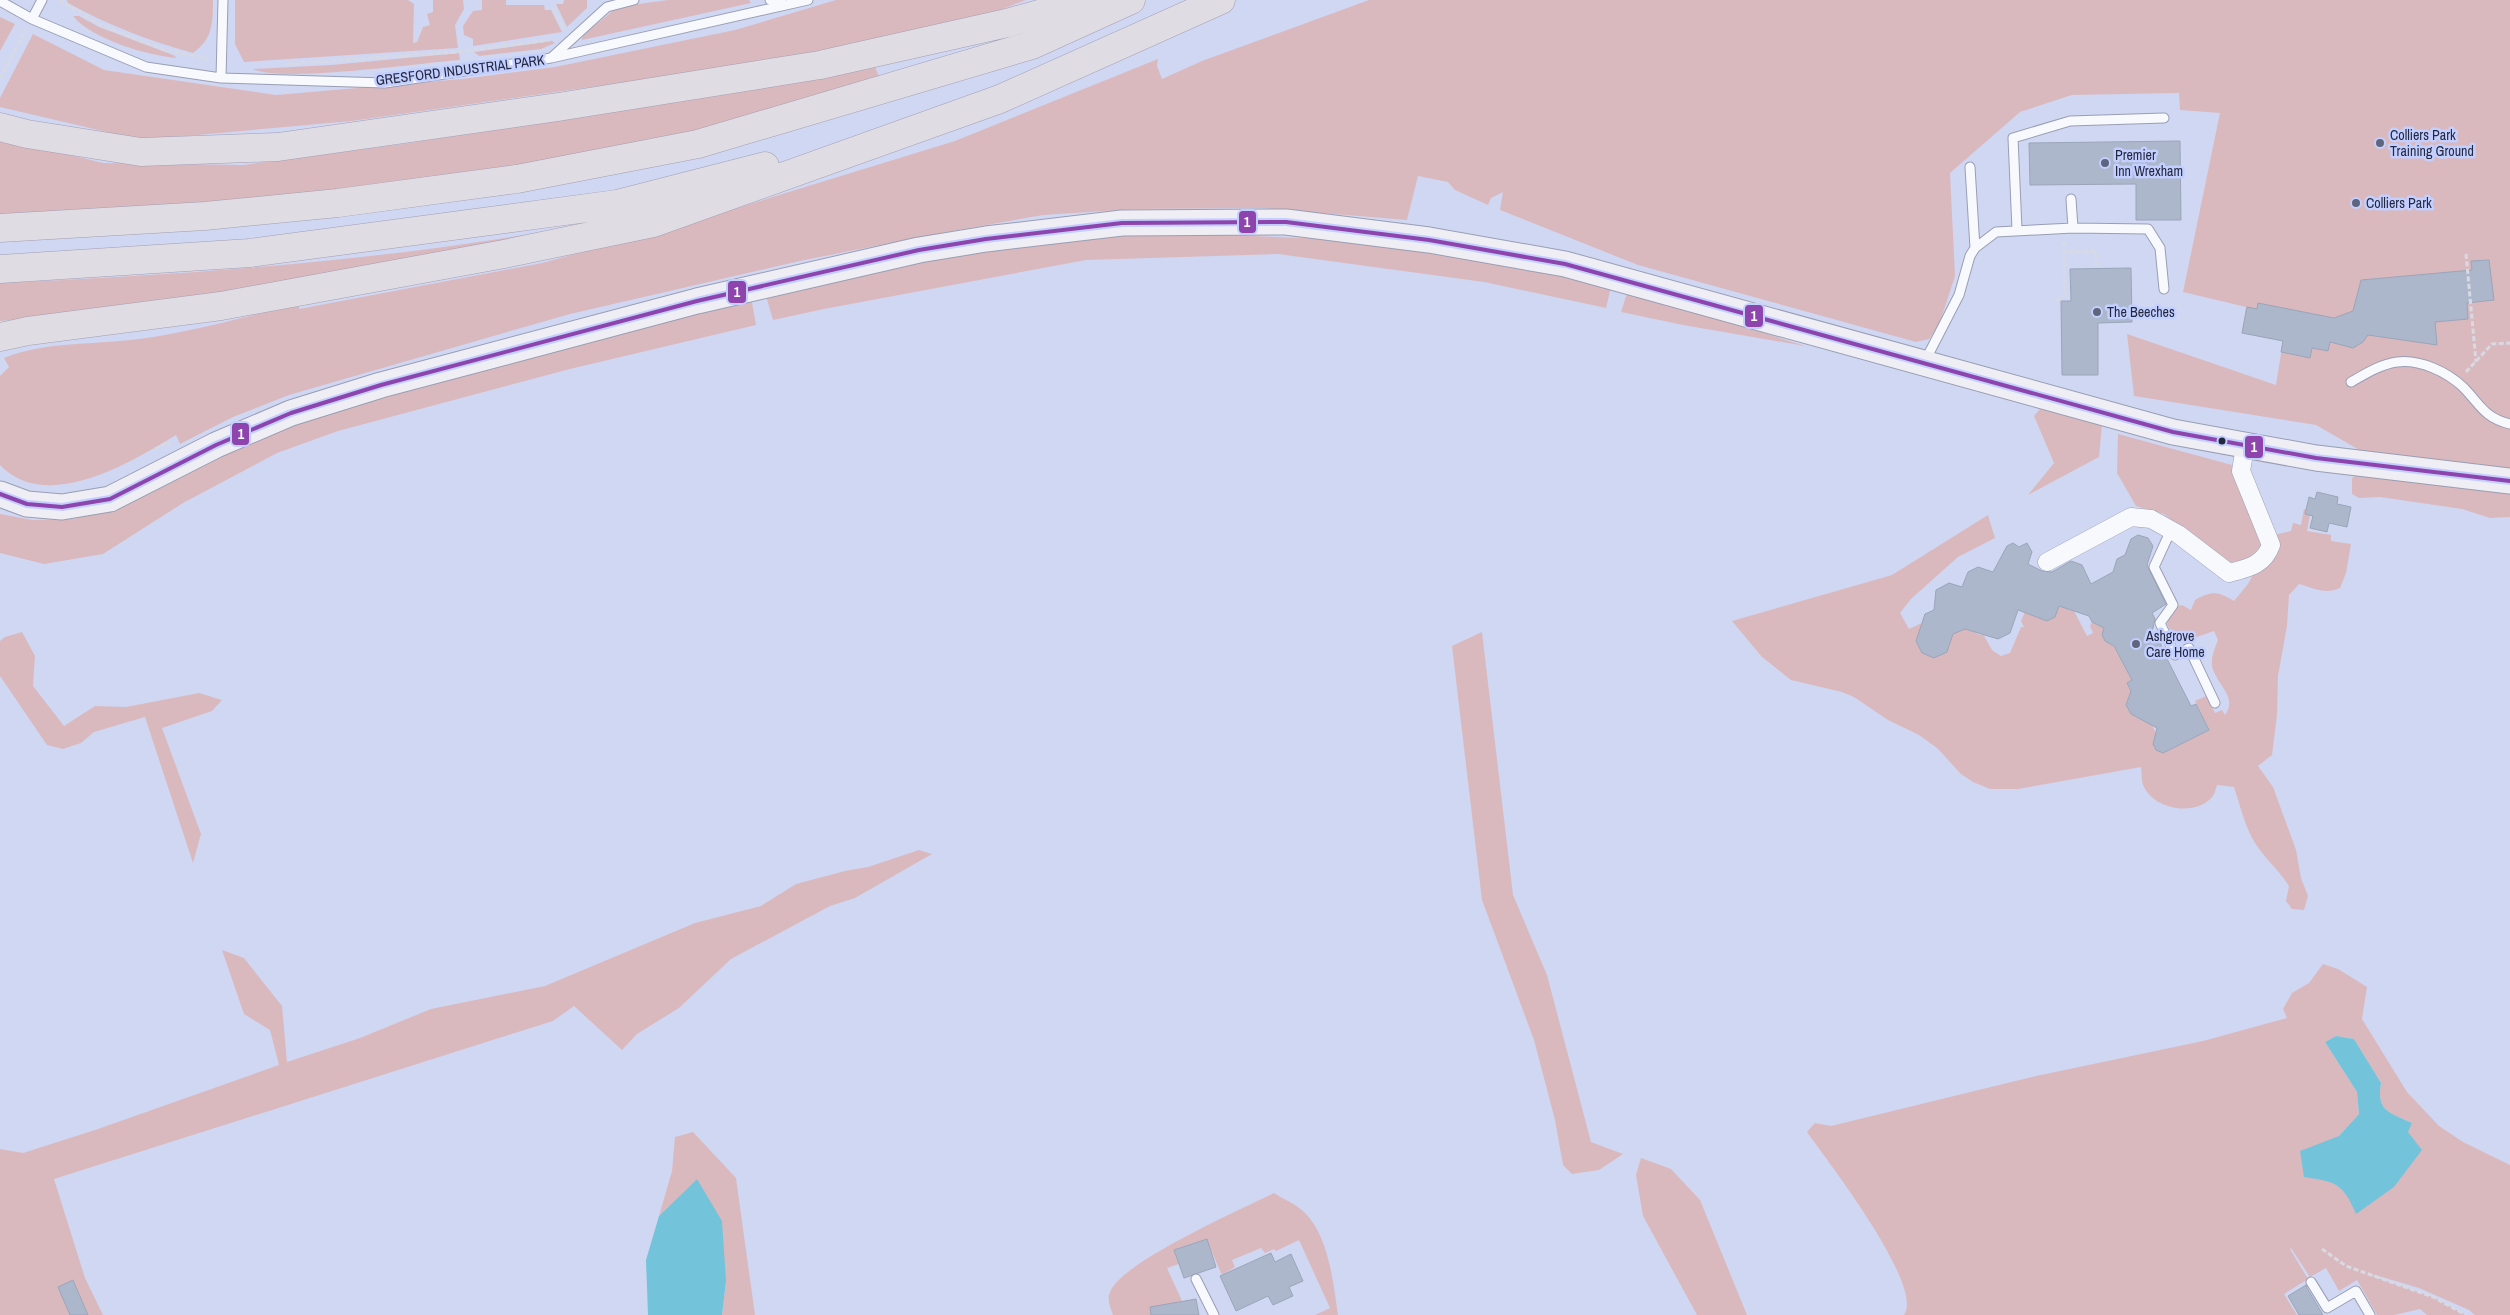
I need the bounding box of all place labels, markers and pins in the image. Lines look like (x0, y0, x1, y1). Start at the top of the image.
place label: Colliers Park Training Ground (2390, 126, 2474, 160)
marker: Colliers Park Training Ground (2374, 137, 2386, 149)
place label: Premier Inn Wrexham (2115, 146, 2183, 180)
marker: Premier Inn Wrexham (2099, 157, 2111, 169)
place label: Colliers Park (2366, 194, 2432, 212)
marker: Colliers Park (2350, 197, 2362, 209)
place label: The Beeches (2107, 303, 2175, 321)
marker: The Beeches (2091, 306, 2103, 318)
unlabelled marker (2217, 436, 2227, 446)
place label: Ashgrove Care Home (2145, 627, 2205, 661)
marker: Ashgrove Care Home (2130, 638, 2142, 650)

